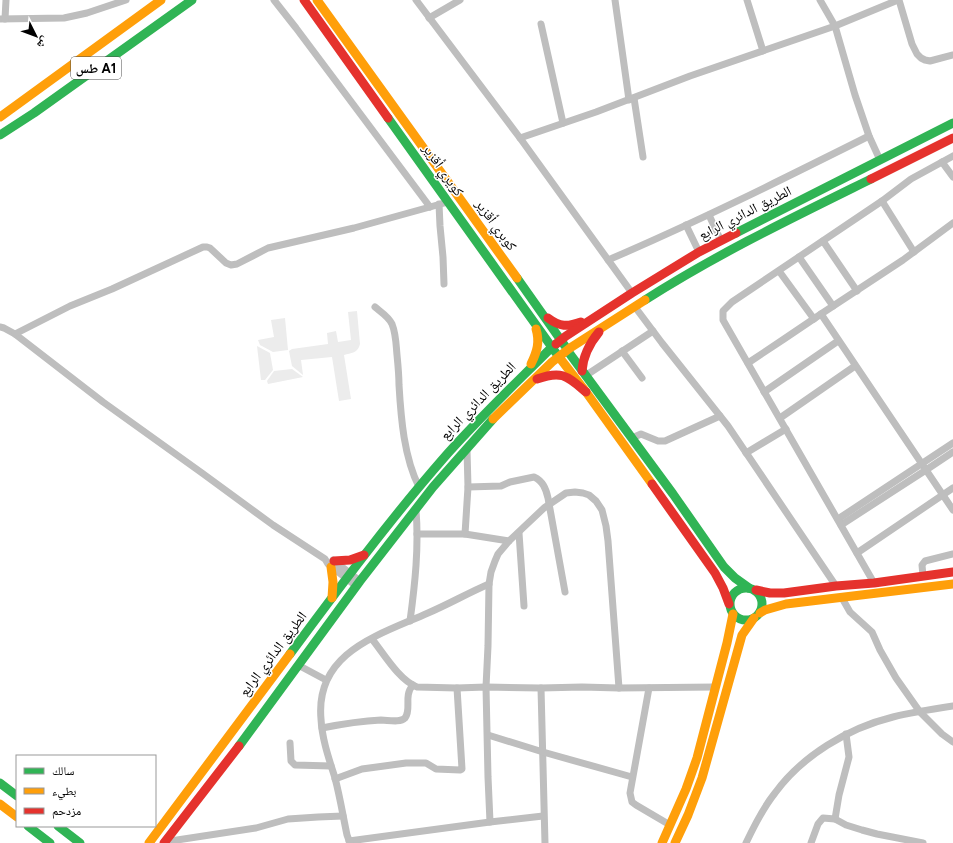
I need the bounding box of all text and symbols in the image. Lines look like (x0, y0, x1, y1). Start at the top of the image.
north arrow (16, 16, 56, 56)
text: ش (33, 33, 52, 51)
road number: طس A1 (71, 57, 121, 79)
street label: كويري أقزير (416, 140, 467, 201)
street label: الطريق الدائري الرابع (696, 182, 795, 246)
street label: كوبري أقزير (469, 195, 520, 256)
street label: الطريق الدائري الرابع (437, 359, 521, 445)
street label: الطريق الدائري الرابع (236, 608, 312, 701)
legend (16, 755, 156, 827)
text: سالك (52, 764, 74, 778)
text: بطيء (52, 784, 76, 801)
text: مزدحم (52, 804, 81, 819)

